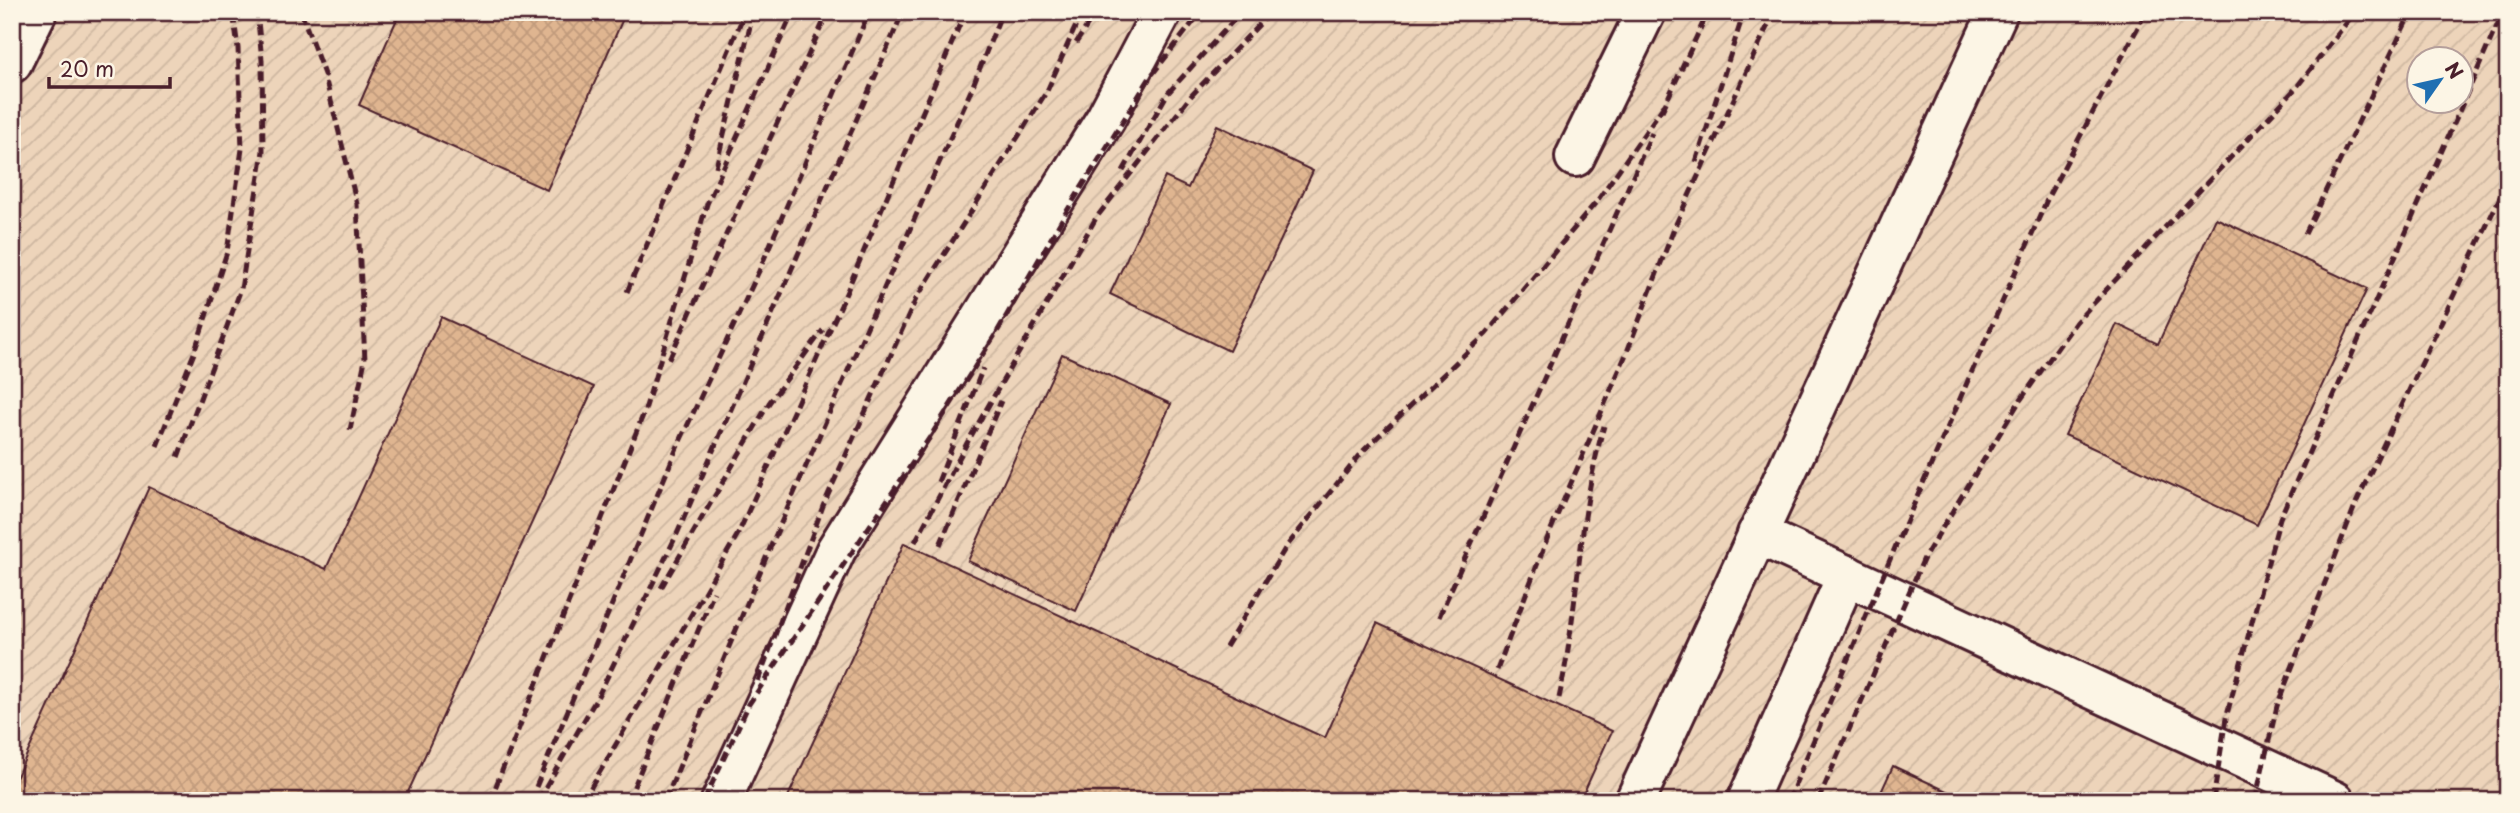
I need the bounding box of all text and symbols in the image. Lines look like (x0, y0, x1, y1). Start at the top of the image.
scale bar (49, 46, 170, 90)
north arrow (2404, 46, 2474, 116)
text: 20 m (60, 52, 114, 84)
text: N (2439, 56, 2471, 84)

